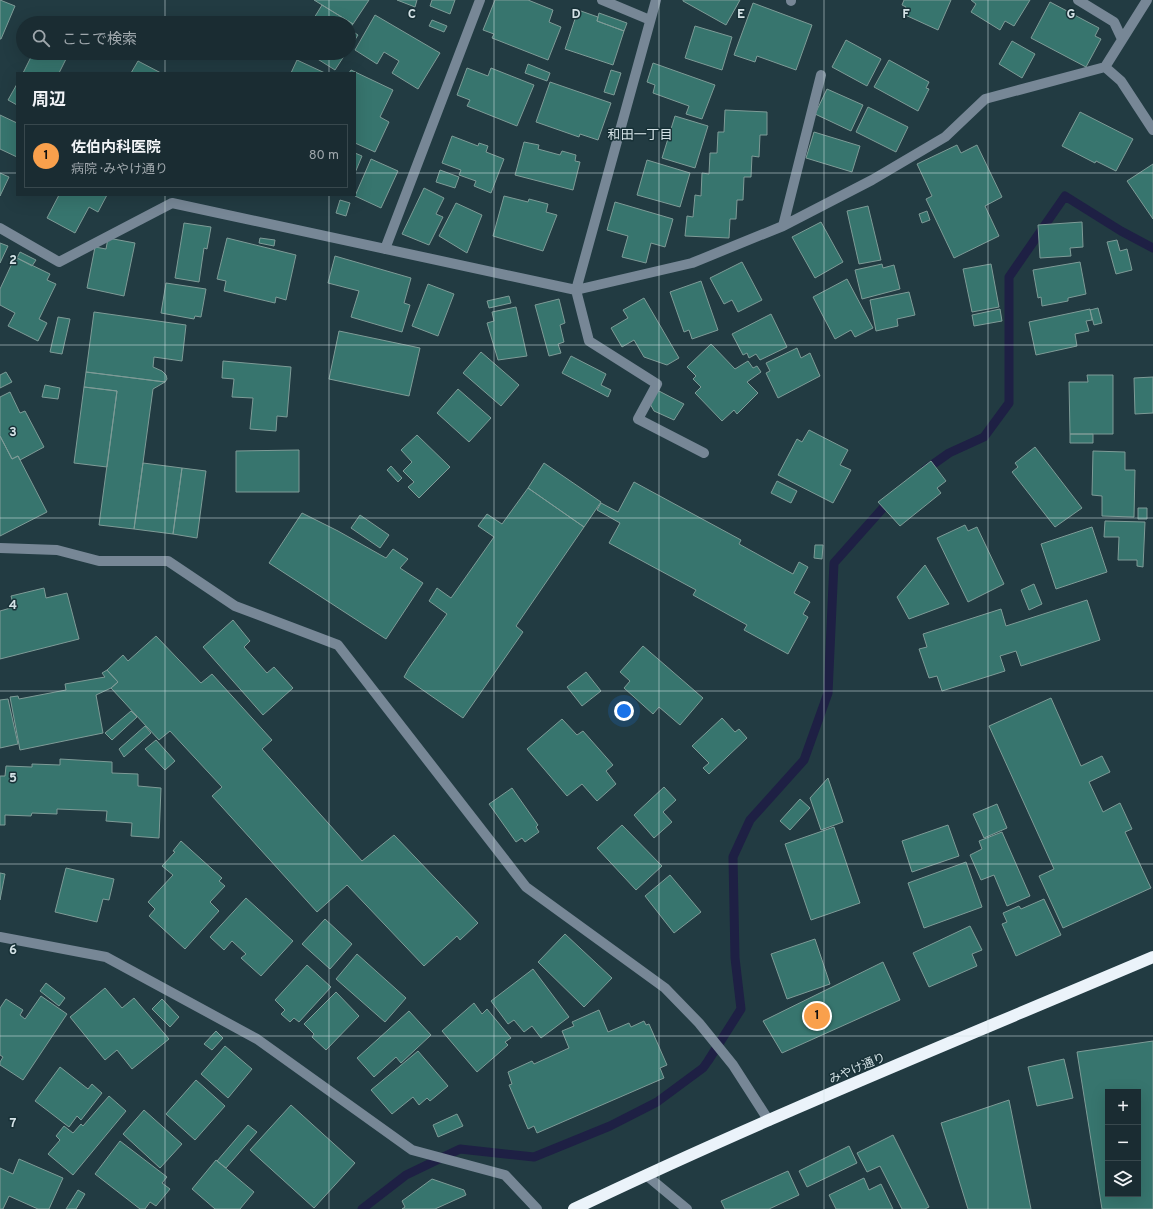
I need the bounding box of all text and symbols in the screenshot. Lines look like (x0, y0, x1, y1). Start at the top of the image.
text: C (408, 7, 416, 23)
text: D (571, 7, 581, 23)
text: E (737, 7, 745, 23)
text: F (902, 7, 910, 23)
text: G (1067, 7, 1076, 23)
search box (16, 16, 356, 60)
icon: search (30, 27, 52, 49)
text: ここで検索 (62, 31, 137, 50)
text: 周辺 (32, 90, 66, 112)
district label: 和田一丁目 (607, 128, 673, 144)
text: 佐伯内科医院 (71, 139, 161, 158)
text: 1 (43, 148, 49, 164)
text: 80 m (309, 148, 339, 164)
text: 病院 · みやけ通り (71, 162, 168, 178)
text: 2 (9, 253, 17, 269)
text: 3 (9, 425, 17, 441)
text: 4 (9, 598, 17, 614)
your location (614, 701, 634, 721)
text: 5 (9, 771, 17, 787)
text: 6 (9, 943, 17, 959)
pin: 1 (804, 1001, 830, 1031)
street label: みやけ通り (827, 1050, 888, 1088)
map controls (1105, 1089, 1141, 1197)
button: + (1105, 1089, 1141, 1125)
text: 7 (10, 1116, 17, 1132)
button: − (1105, 1125, 1141, 1161)
button: layers (1105, 1161, 1141, 1197)

